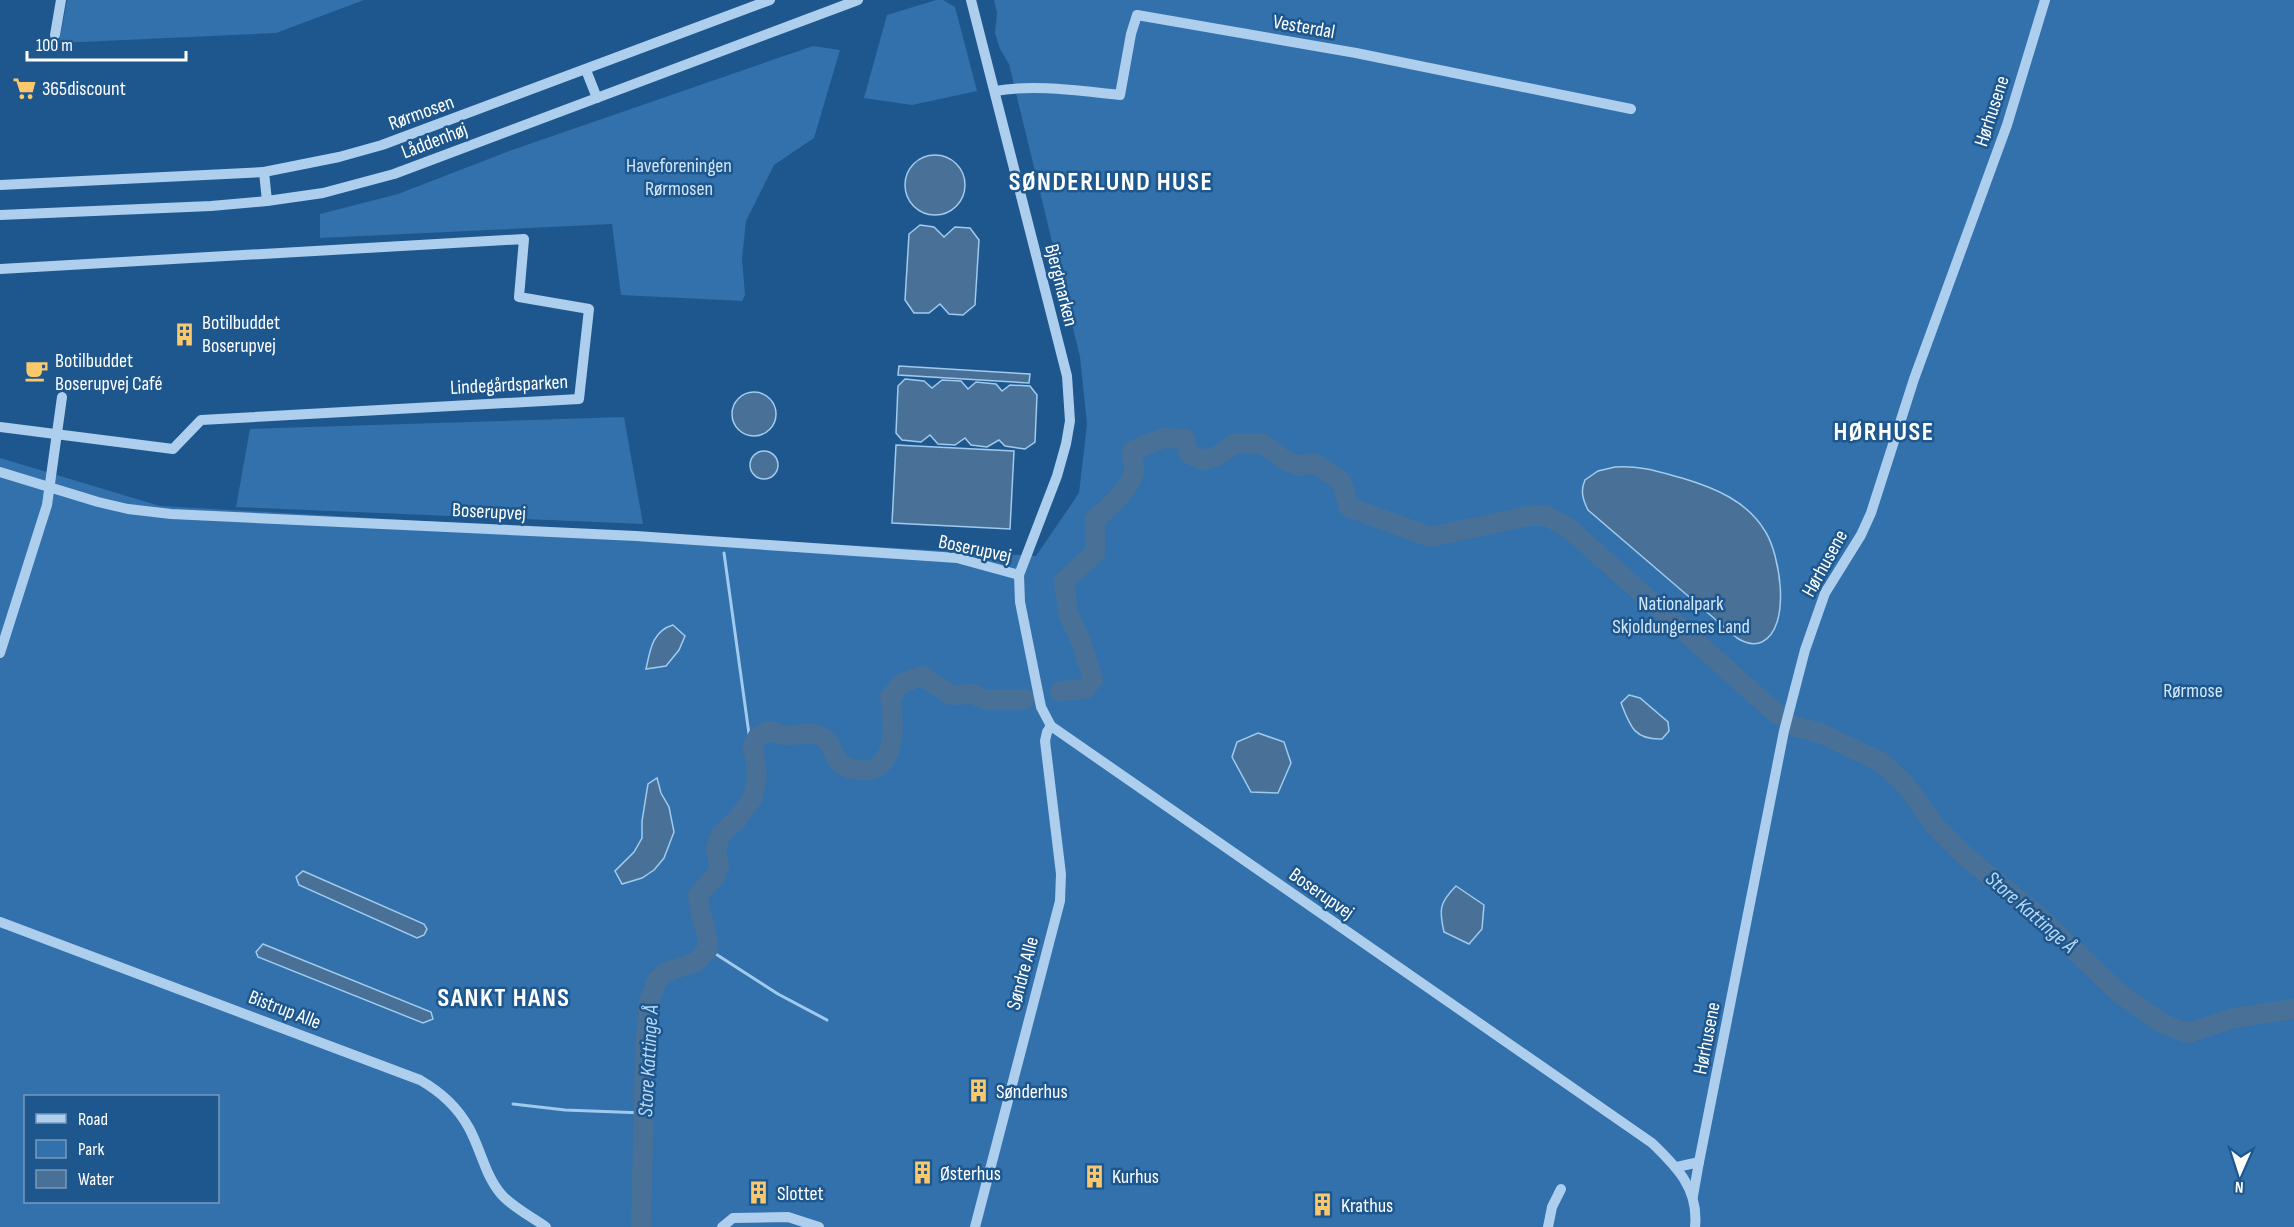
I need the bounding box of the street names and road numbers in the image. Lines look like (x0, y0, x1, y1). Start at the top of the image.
street label: Vesterdal (1271, 10, 1337, 44)
street label: Hørhusene (1969, 73, 2015, 150)
street label: Rørmosen (385, 90, 457, 136)
street label: Låddenhøj (398, 117, 471, 164)
street label: Bjergmarken (1039, 242, 1083, 329)
street label: Lindegårdsparken (449, 370, 569, 400)
street label: Boserupvej (451, 498, 526, 526)
street label: Hørhusene (1797, 526, 1853, 601)
street label: Boserupvej (936, 530, 1013, 568)
street label: Boserupvej (1284, 863, 1359, 925)
street label: Søndre Alle (1002, 934, 1044, 1012)
street label: Bistrup Alle (245, 985, 324, 1035)
street label: Hørhusene (1688, 1000, 1726, 1076)

